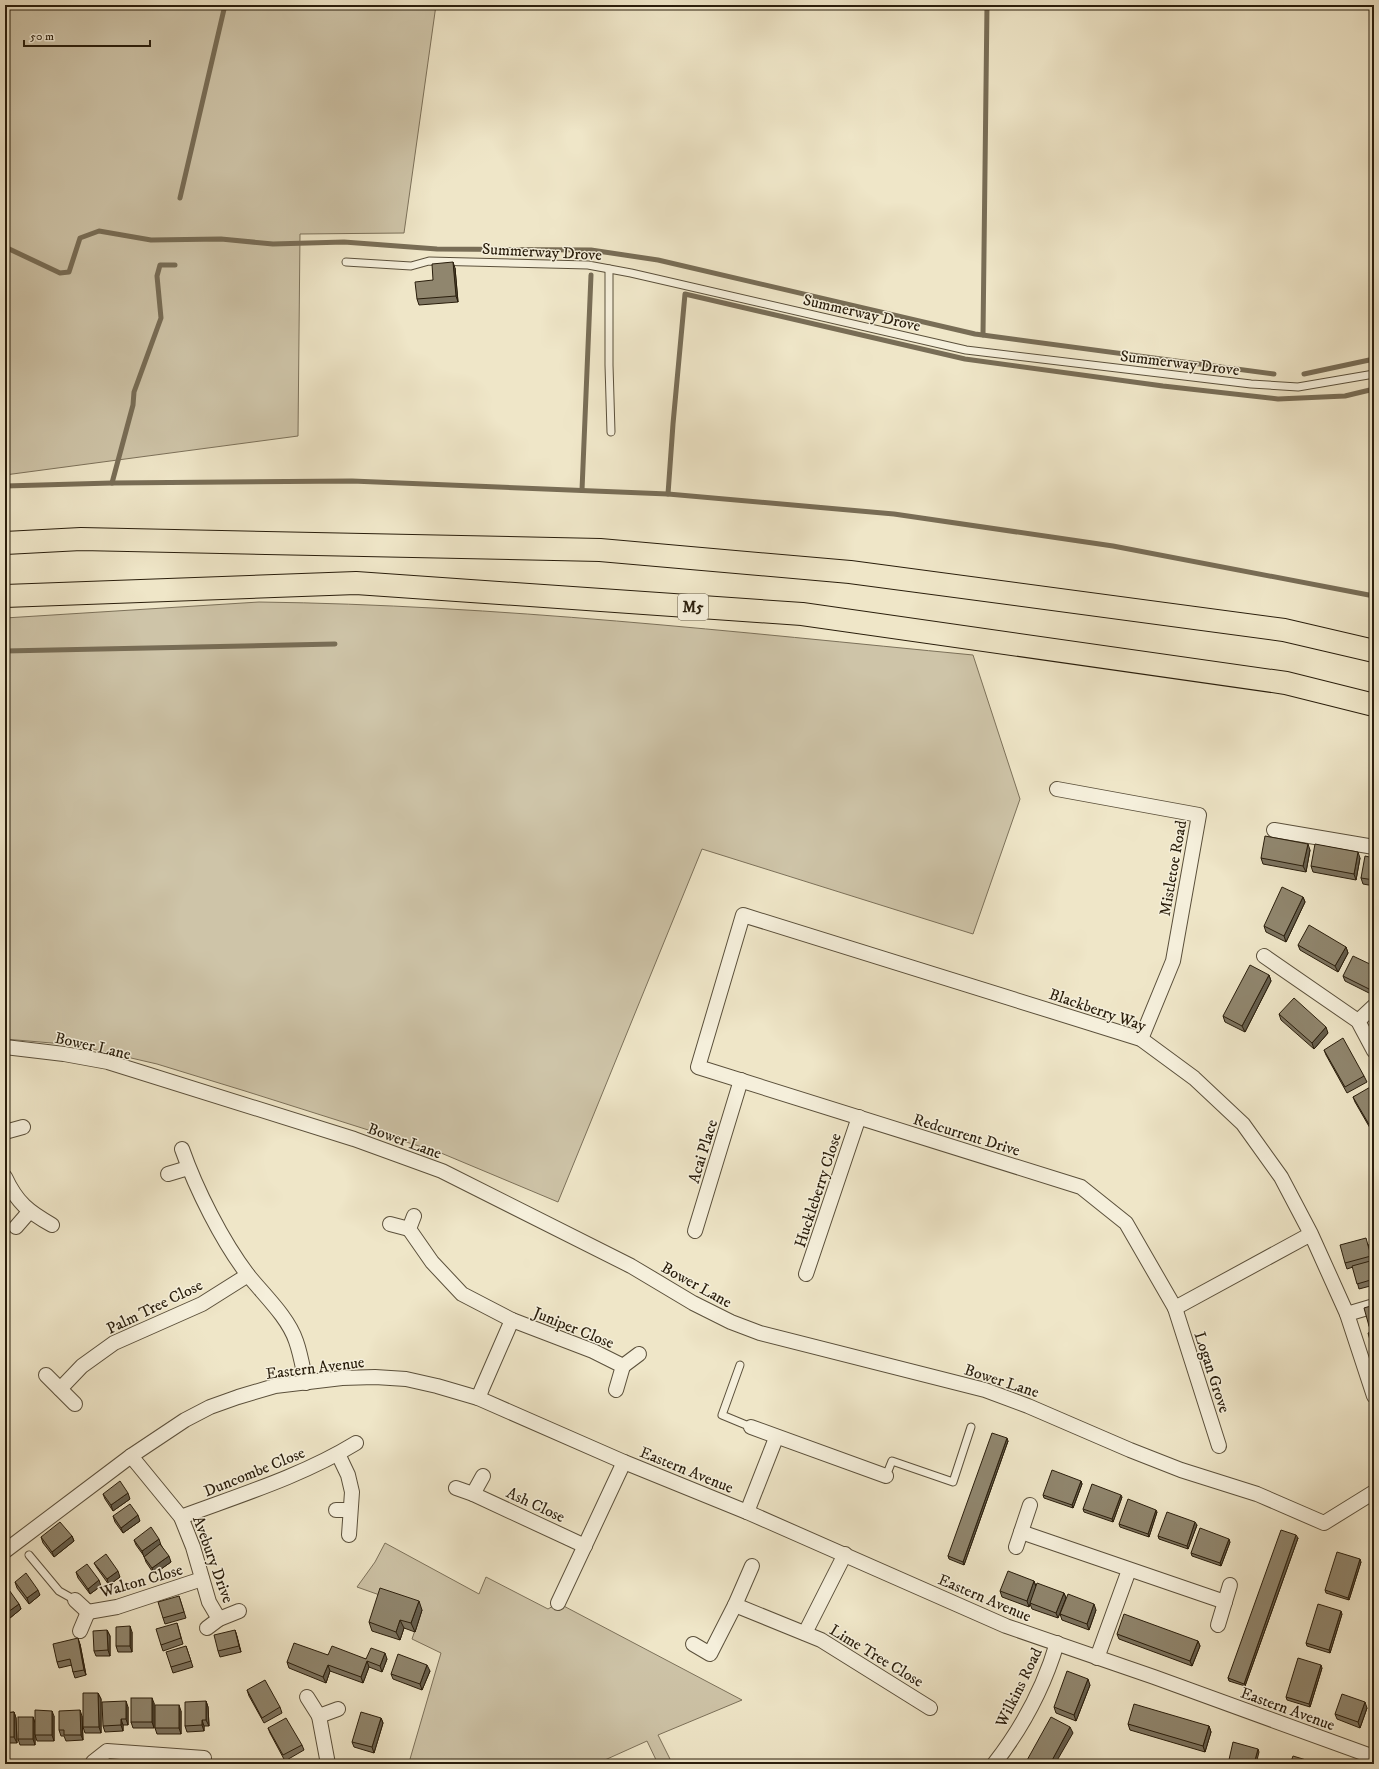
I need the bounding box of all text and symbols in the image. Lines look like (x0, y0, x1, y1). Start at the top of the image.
scale bar (24, 22, 150, 48)
text: 50 m (30, 29, 54, 44)
street label: Summerway Drove (481, 239, 603, 265)
street label: Summerway Drove (801, 290, 923, 336)
street label: Summerway Drove (1119, 346, 1241, 380)
road number: M5 (678, 594, 708, 620)
street label: Mistletoe Road (1155, 819, 1191, 918)
street label: Blackberry Way (1046, 984, 1149, 1036)
street label: Bower Lane (53, 1028, 133, 1065)
street label: Redcurrent Drive (911, 1109, 1023, 1161)
street label: Acai Place (684, 1117, 722, 1186)
street label: Bower Lane (365, 1118, 445, 1164)
street label: Huckleberry Close (790, 1130, 846, 1250)
street label: Bower Lane (658, 1257, 736, 1313)
street label: Palm Tree Close (103, 1275, 206, 1339)
street label: Juniper Close (528, 1302, 617, 1353)
street label: Logan Grove (1190, 1329, 1235, 1416)
street label: Eastern Avenue (265, 1352, 366, 1384)
street label: Bower Lane (962, 1359, 1042, 1403)
street label: Duncombe Close (201, 1442, 308, 1501)
street label: Eastern Avenue (637, 1442, 737, 1498)
street label: Ash Close (503, 1483, 568, 1527)
street label: Avebury Drive (188, 1513, 238, 1606)
street label: Walton Close (97, 1560, 185, 1603)
street label: Eastern Avenue (935, 1569, 1034, 1627)
street label: Lime Tree Close (826, 1620, 927, 1692)
street label: Wilkins Road (991, 1644, 1047, 1731)
street label: Eastern Avenue (1238, 1683, 1338, 1735)

